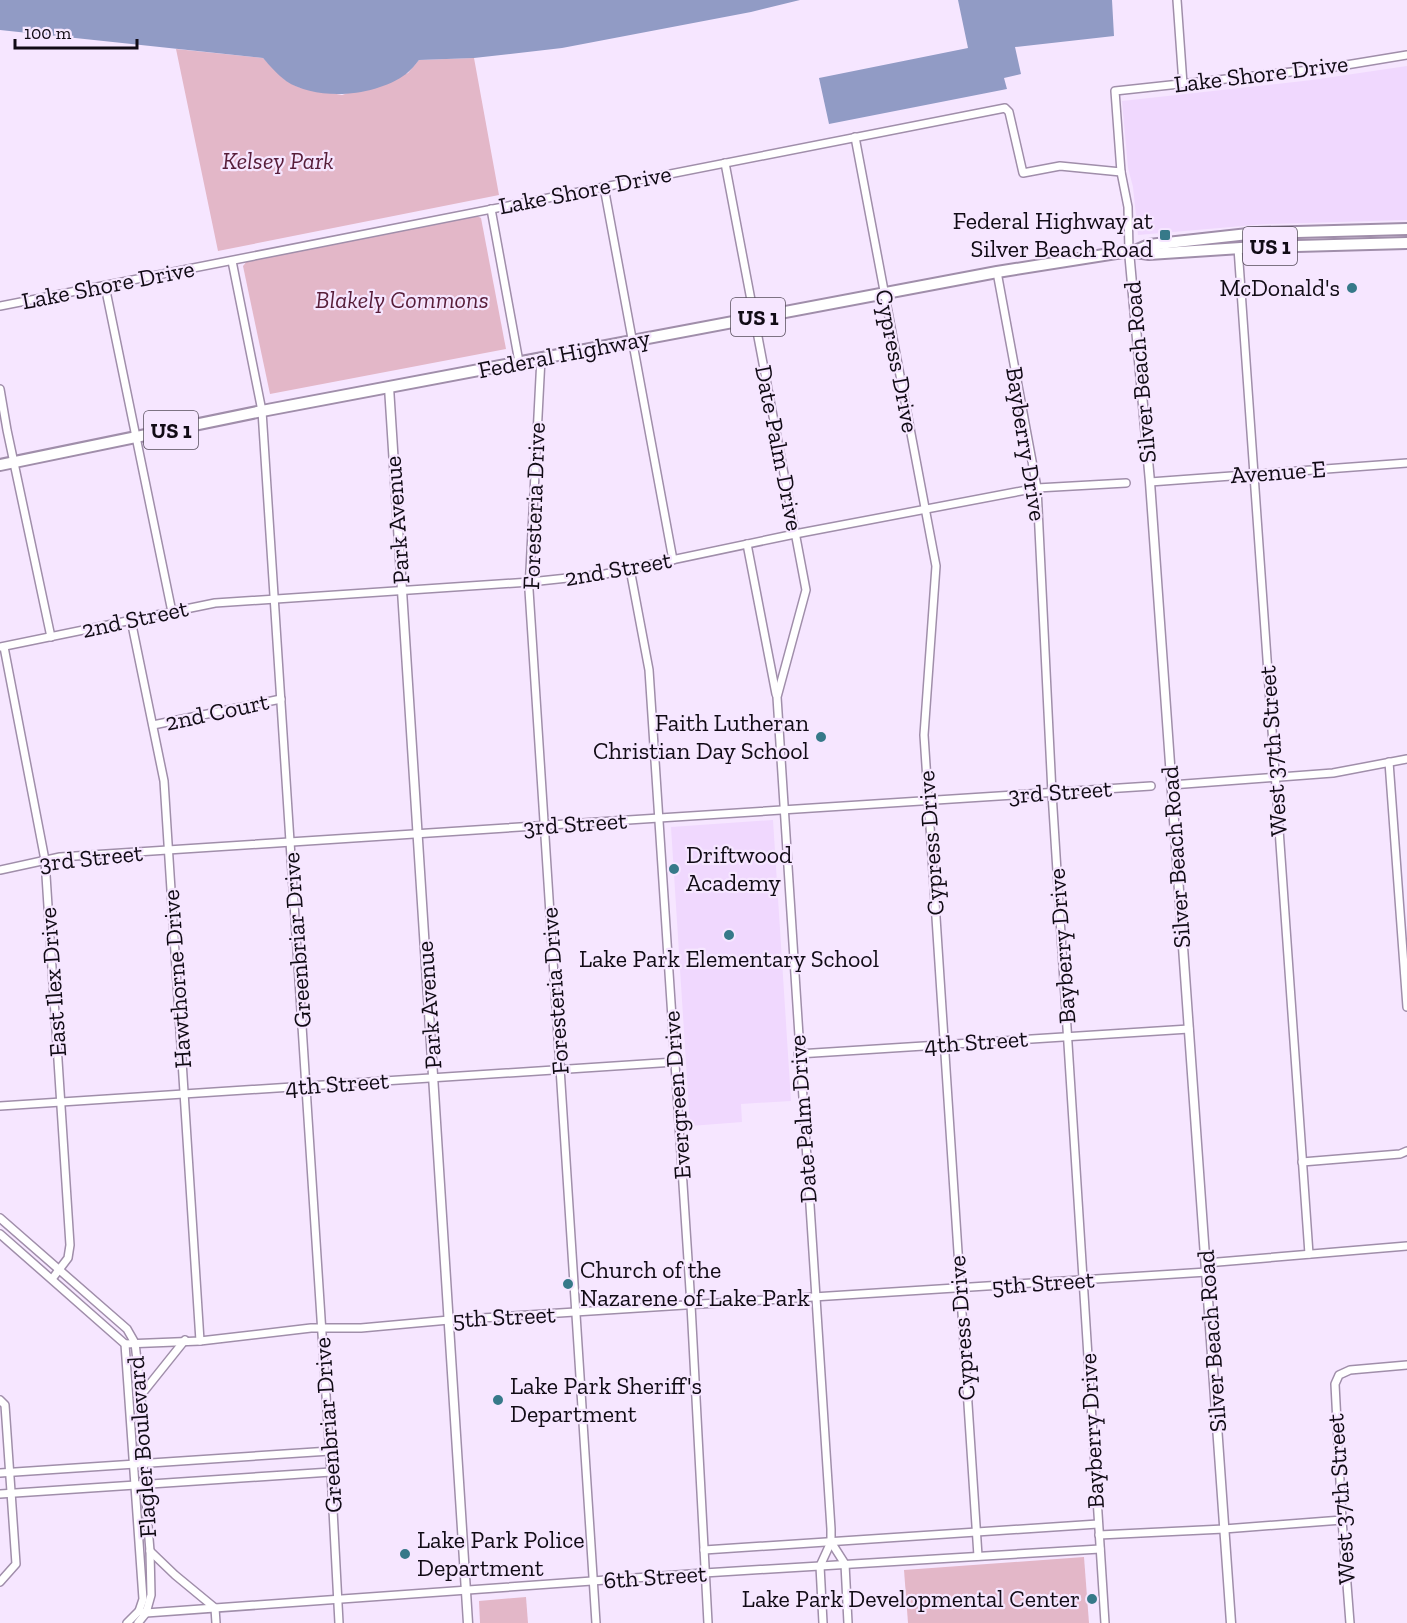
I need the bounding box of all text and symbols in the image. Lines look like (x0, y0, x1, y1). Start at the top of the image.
scale bar (15, 12, 136, 50)
text: 100 m (24, 22, 72, 44)
street label: Lake Shore Drive (1172, 48, 1350, 99)
park label: Kelsey Park (222, 146, 334, 175)
street label: Lake Shore Drive (496, 159, 674, 220)
place label: Federal Highway at Silver Beach Road (953, 206, 1153, 263)
road number: US 1 (1243, 227, 1297, 265)
marker: Federal Highway at Silver Beach Road (1158, 228, 1172, 242)
street label: Lake Shore Drive (19, 254, 197, 315)
place label: McDonald's (1220, 273, 1340, 302)
street label: Silver Beach Road (1117, 280, 1162, 464)
marker: McDonald's (1345, 281, 1359, 295)
park label: Blakely Commons (315, 285, 489, 314)
street label: Cypress Drive (869, 287, 926, 435)
road number: US 1 (731, 298, 785, 336)
street label: Federal Highway (475, 322, 653, 384)
street label: Date Palm Drive (749, 363, 810, 533)
street label: Bayberry Drive (1000, 365, 1053, 523)
road number: US 1 (144, 411, 198, 449)
street label: Foresteria Drive (516, 422, 551, 590)
street label: Avenue E (1229, 454, 1327, 489)
street label: Park Avenue (378, 455, 415, 585)
street label: 2nd Street (562, 545, 674, 592)
street label: 2nd Street (79, 593, 191, 644)
street label: West 37th Street (1252, 664, 1293, 837)
street label: 2nd Court (163, 686, 271, 737)
place label: Faith Lutheran Christian Day School (593, 708, 809, 765)
marker: Faith Lutheran Christian Day School (814, 730, 828, 744)
street label: Silver Beach Road (1155, 765, 1196, 949)
street label: Cypress Drive (911, 770, 950, 917)
street label: 3rd Street (1007, 773, 1113, 810)
street label: 3rd Street (522, 805, 628, 842)
street label: 3rd Street (38, 838, 144, 877)
place label: Driftwood Academy (686, 840, 792, 897)
street label: Greenbriar Drive (276, 851, 317, 1029)
marker: Driftwood Academy (667, 862, 681, 876)
street label: Bayberry Drive (1042, 867, 1081, 1025)
street label: Hawthorne Drive (156, 889, 197, 1069)
street label: East Ilex Drive (33, 906, 72, 1058)
street label: Foresteria Drive (534, 906, 575, 1076)
marker: Lake Park Elementary School (722, 928, 736, 942)
street label: Park Avenue (410, 940, 447, 1070)
place label: Lake Park Elementary School (579, 944, 879, 973)
street label: Evergreen Drive (656, 1010, 697, 1180)
street label: 4th Street (923, 1023, 1029, 1060)
street label: Date Palm Drive (782, 1034, 823, 1204)
street label: 4th Street (284, 1065, 390, 1102)
street label: Silver Beach Road (1191, 1249, 1232, 1433)
place label: Church of the Nazarene of Lake Park (580, 1255, 810, 1312)
street label: Cypress Drive (942, 1255, 981, 1402)
street label: 5th Street (991, 1264, 1095, 1301)
marker: Church of the Nazarene of Lake Park (561, 1277, 575, 1291)
street label: 5th Street (452, 1299, 556, 1334)
street label: Greenbriar Drive (307, 1336, 348, 1514)
street label: Bayberry Drive (1073, 1352, 1110, 1510)
street label: Flagler Boulevard (121, 1355, 162, 1539)
place label: Lake Park Sheriff's Department (510, 1371, 702, 1428)
marker: Lake Park Sheriff's Department (491, 1393, 505, 1407)
street label: West 37th Street (1320, 1412, 1361, 1585)
place label: Lake Park Police Department (417, 1525, 585, 1582)
marker: Lake Park Police Department (398, 1547, 412, 1561)
street label: 6th Street (602, 1558, 708, 1595)
place label: Lake Park Developmental Center (742, 1584, 1080, 1613)
marker: Lake Park Developmental Center (1085, 1592, 1099, 1606)

